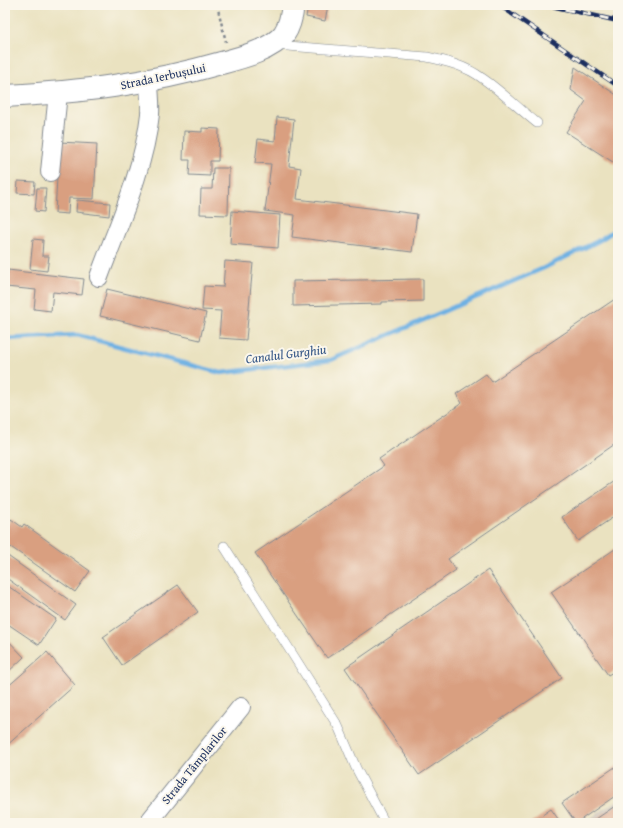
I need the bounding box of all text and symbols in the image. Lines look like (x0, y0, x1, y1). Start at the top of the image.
street label: Strada Ierbușului (119, 59, 208, 93)
water label: Canalul Gurghiu (245, 340, 328, 368)
street label: Strada Tâmplarilor (157, 722, 231, 808)

